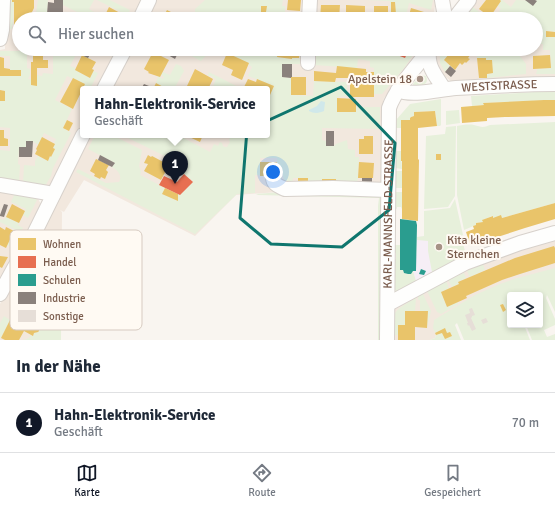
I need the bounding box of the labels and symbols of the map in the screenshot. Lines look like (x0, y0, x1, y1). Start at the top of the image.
place label: Apelstein 18 (348, 72, 412, 87)
marker: Apelstein 18 (415, 74, 425, 84)
street label: WESTSTRASSE (461, 77, 538, 96)
street label: KARL-MANNSFELD-STRASSE (380, 139, 397, 289)
pin: 1 (162, 151, 188, 184)
your location (263, 162, 283, 182)
legend (10, 230, 142, 330)
place label: Kita kleine Sternchen (447, 233, 501, 262)
text: Wohnen (43, 238, 81, 251)
marker: Kita kleine Sternchen (434, 242, 444, 252)
text: Handel (43, 256, 77, 269)
text: Schulen (43, 274, 81, 287)
text: Industrie (43, 292, 85, 305)
text: Sonstige (43, 310, 84, 323)

